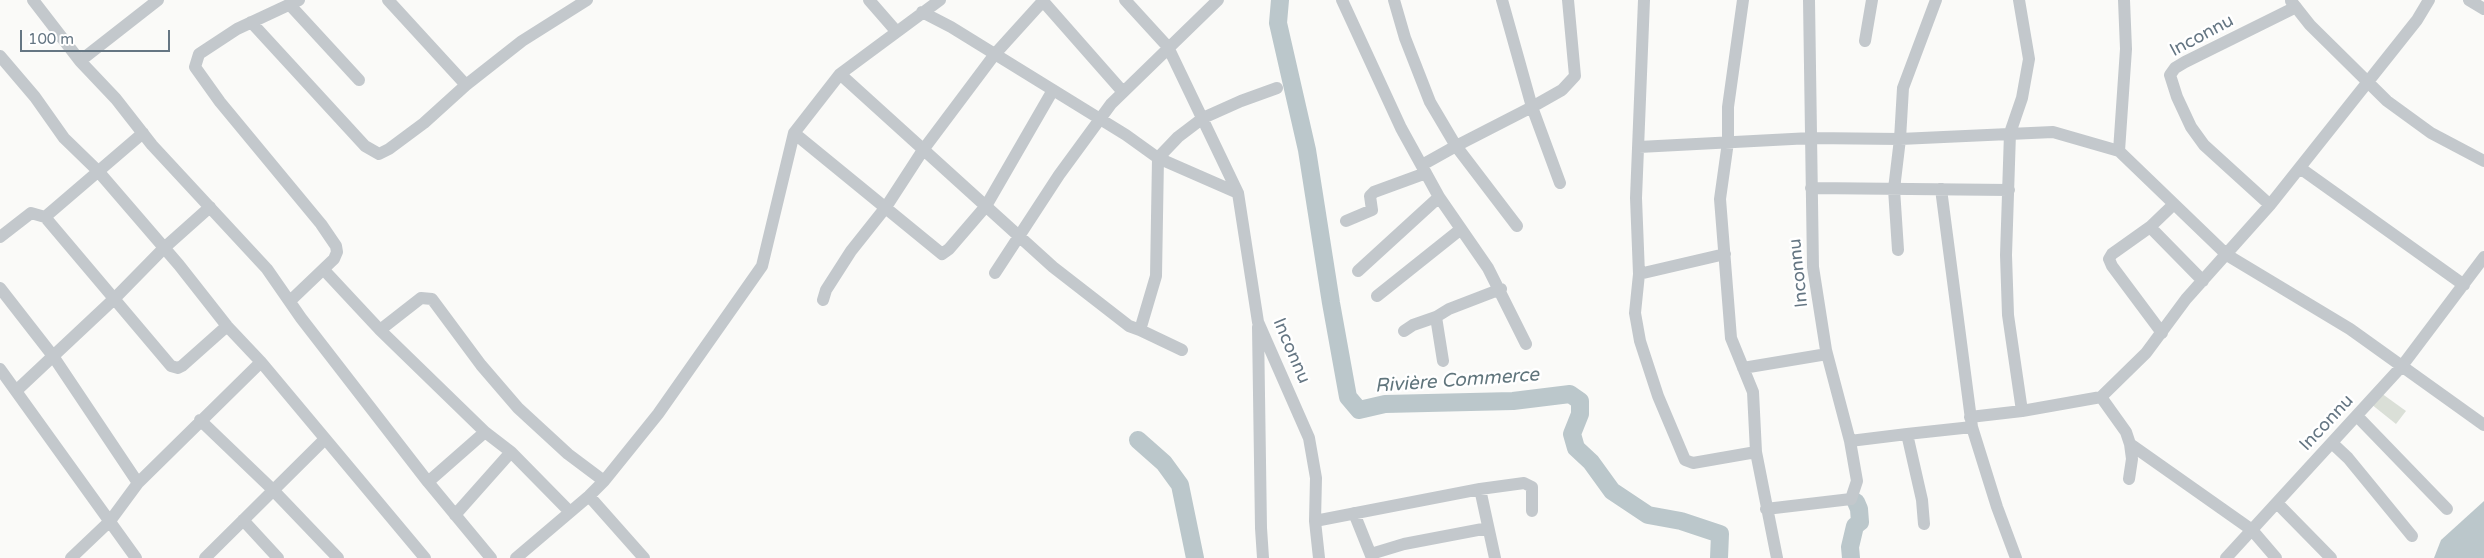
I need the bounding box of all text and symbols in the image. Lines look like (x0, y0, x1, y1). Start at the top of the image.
street label: Inconnu (2166, 10, 2238, 62)
scale bar (22, 20, 172, 52)
text: 100 m (28, 30, 74, 48)
street label: Inconnu (1785, 237, 1813, 309)
street label: Inconnu (1268, 315, 1314, 387)
water label: Rivière Commerce (1374, 364, 1540, 398)
street label: Inconnu (2296, 390, 2358, 456)

